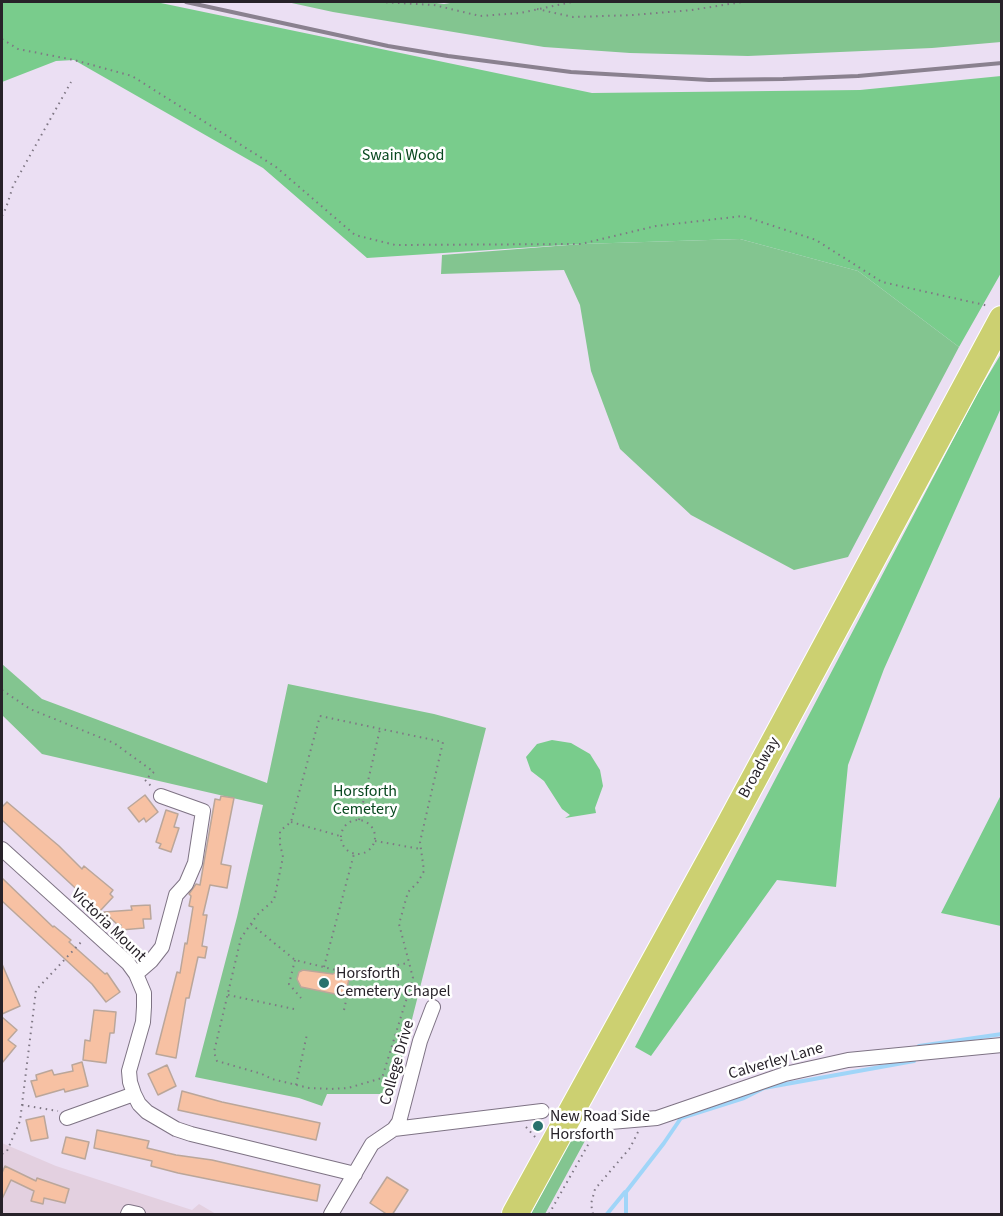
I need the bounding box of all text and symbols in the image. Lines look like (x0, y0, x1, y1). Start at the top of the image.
park label: Swain Wood (362, 146, 444, 166)
street label: Broadway (735, 734, 785, 802)
park label: Horsforth Cemetery (333, 782, 397, 820)
street label: Victoria Mount (66, 885, 150, 967)
place label: Horsforth Cemetery Chapel (336, 964, 451, 1002)
marker: Horsforth Cemetery Chapel (317, 976, 331, 990)
street label: College Drive (377, 1018, 419, 1108)
street label: Calverley Lane (727, 1039, 825, 1085)
place label: New Road Side Horsforth (550, 1107, 650, 1145)
marker: New Road Side Horsforth (531, 1119, 545, 1133)

